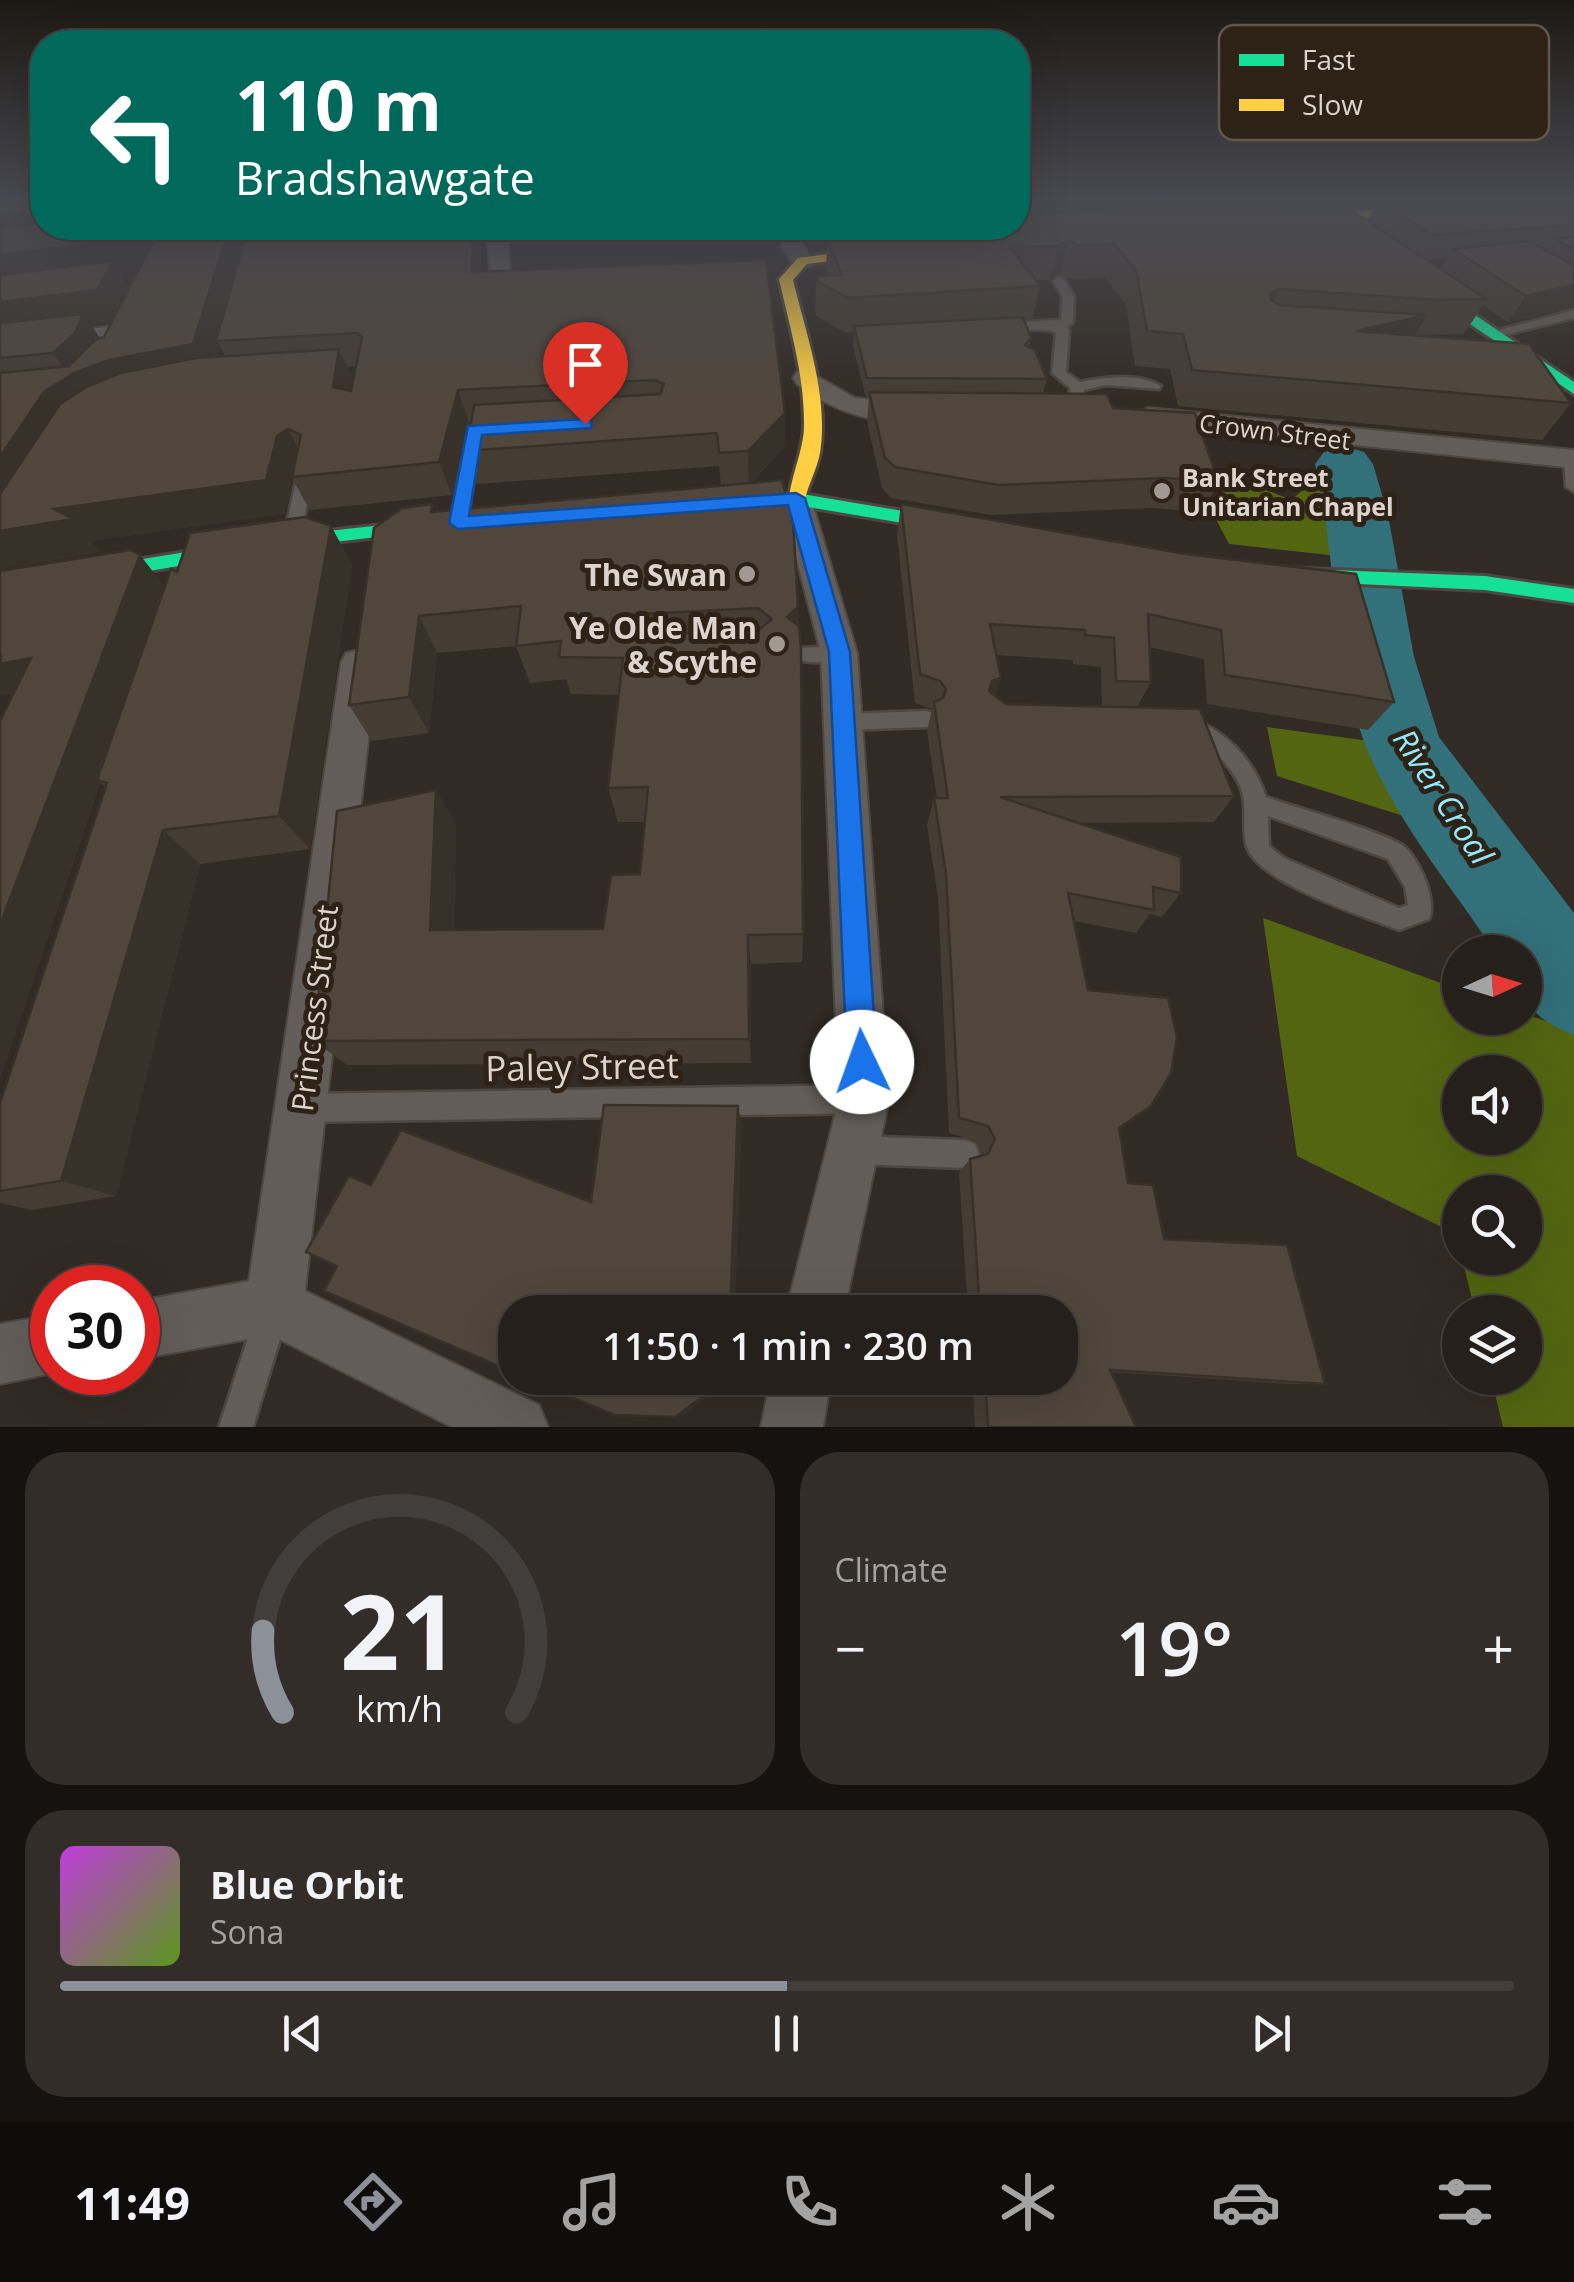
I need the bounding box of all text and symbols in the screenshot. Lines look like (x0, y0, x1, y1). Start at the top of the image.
legend (1219, 25, 1549, 140)
text: Fast (1302, 40, 1355, 78)
text: 110 m (235, 56, 442, 152)
icon: left (70, 70, 200, 200)
text: Slow (1302, 85, 1363, 123)
text: Bradshawgate (235, 147, 535, 208)
pin (543, 322, 628, 425)
icon: arrive (558, 337, 613, 392)
street label: Crown Street (1197, 405, 1353, 457)
place label: Bank Street Unitarian Chapel (1182, 460, 1394, 523)
marker: Bank Street Unitarian Chapel (1151, 480, 1173, 502)
place label: The Swan (584, 554, 727, 595)
marker: The Swan (736, 563, 758, 585)
place label: Ye Olde Man & Scythe (569, 607, 757, 682)
marker: Ye Olde Man & Scythe (766, 633, 788, 655)
water label: River Croal (1384, 720, 1504, 873)
street label: Princess Street (281, 902, 347, 1114)
north arrow (1442, 935, 1542, 1035)
map controls (1442, 935, 1542, 1395)
position arrow (810, 1010, 914, 1114)
street label: Paley Street (485, 1041, 679, 1091)
button: sound (1442, 1055, 1542, 1155)
button: search (1442, 1175, 1542, 1275)
speed limit sign: 30 (30, 1265, 160, 1395)
button: layers (1442, 1295, 1542, 1395)
text: 11:50 · 1 min · 230 m (602, 1319, 974, 1371)
text: Climate (835, 1548, 948, 1591)
text: 21 (340, 1559, 459, 1700)
text: 19° (1115, 1596, 1233, 1698)
text: − (835, 1610, 866, 1685)
text: + (1483, 1610, 1514, 1685)
text: km/h (356, 1684, 443, 1732)
text: Blue Orbit (210, 1858, 404, 1910)
text: Sona (210, 1910, 284, 1953)
icon: previous (275, 2006, 330, 2061)
icon: pause (759, 2006, 814, 2061)
icon: next (1244, 2006, 1299, 2061)
icon: directions (338, 2167, 408, 2237)
icon: music (557, 2167, 627, 2237)
icon: phone (775, 2167, 845, 2237)
icon: climate (993, 2167, 1063, 2237)
icon: car (1211, 2167, 1281, 2237)
icon: filters (1430, 2167, 1500, 2237)
text: 11:49 (74, 2172, 190, 2233)

